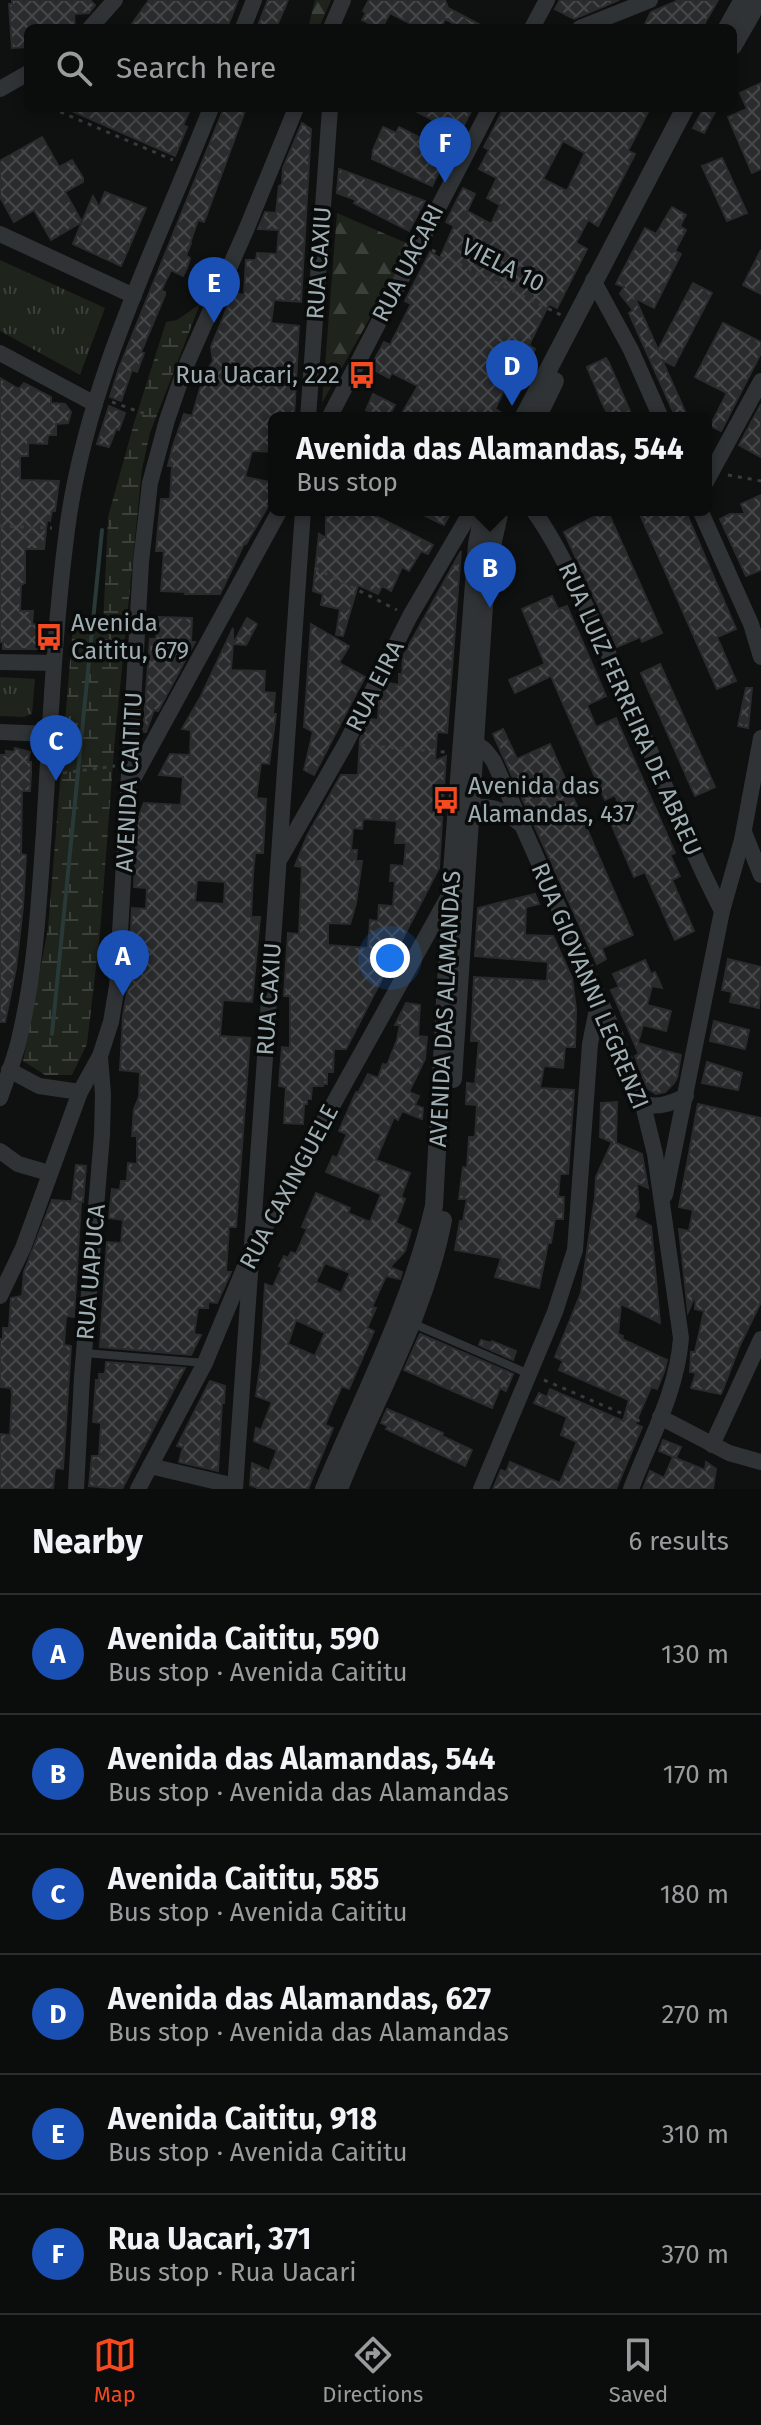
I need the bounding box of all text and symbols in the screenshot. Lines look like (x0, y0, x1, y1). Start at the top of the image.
search box (24, 24, 737, 112)
icon: search (52, 46, 96, 90)
text: Search here (116, 50, 276, 86)
pin: F (419, 117, 471, 183)
street label: RUA UACARI (366, 200, 450, 326)
street label: RUA CAXIU (301, 206, 337, 320)
street label: VIELA 10 (457, 232, 549, 298)
pin: E (188, 257, 240, 323)
pin: D (486, 340, 538, 406)
bus stop icon: Rua Uacari, 222 (347, 360, 377, 390)
place label: Rua Uacari, 222 (175, 361, 340, 389)
popup (268, 412, 712, 516)
text: Avenida das Alamandas, 544 (296, 431, 684, 467)
text: Bus stop (296, 467, 398, 498)
pin: B (464, 542, 516, 608)
street label: RUA LUIZ FERREIRA DE ABREU (553, 558, 707, 860)
place label: Avenida Caititu, 679 (71, 609, 189, 665)
bus stop icon: Avenida Caititu, 679 (34, 622, 64, 652)
street label: RUA EIRA (340, 636, 410, 736)
street label: AVENIDA CAITITU (110, 691, 148, 873)
pin: C (30, 715, 82, 781)
place label: Avenida das Alamandas, 437 (468, 772, 635, 828)
bus stop icon: Avenida das Alamandas, 437 (431, 785, 461, 815)
street label: RUA GIOVANNI LEGRENZI (525, 859, 655, 1113)
street label: AVENIDA DAS ALAMANDAS (424, 870, 466, 1148)
pin: A (97, 930, 149, 996)
your location (370, 938, 410, 978)
street label: RUA CAXIU (251, 942, 287, 1056)
street label: RUA CAXINGUELE (234, 1100, 344, 1274)
street label: RUA UAPUCA (71, 1203, 111, 1341)
text: Nearby (32, 1521, 143, 1562)
text: 6 results (628, 1526, 729, 1557)
text: Avenida Caititu, 590 (108, 1621, 380, 1657)
text: A (50, 1639, 66, 1670)
text: 130 m (661, 1639, 729, 1670)
text: Bus stop · Avenida Caititu (108, 1657, 408, 1688)
text: Avenida das Alamandas, 544 (108, 1741, 495, 1777)
text: B (50, 1759, 66, 1790)
text: 170 m (663, 1759, 729, 1790)
text: Bus stop · Avenida das Alamandas (108, 1777, 509, 1808)
text: Avenida Caititu, 585 (108, 1861, 379, 1897)
text: C (51, 1879, 65, 1910)
text: 180 m (660, 1879, 729, 1910)
text: Bus stop · Avenida Caititu (108, 1897, 408, 1928)
text: Avenida das Alamandas, 627 (108, 1981, 491, 2017)
text: D (50, 1999, 66, 2030)
text: 270 m (661, 1999, 729, 2030)
text: Bus stop · Avenida das Alamandas (108, 2017, 509, 2048)
text: Avenida Caititu, 918 (108, 2101, 377, 2137)
text: E (51, 2119, 65, 2150)
text: 310 m (662, 2119, 729, 2150)
text: Bus stop · Avenida Caititu (108, 2137, 408, 2168)
text: Rua Uacari, 371 (108, 2221, 311, 2257)
text: F (52, 2239, 64, 2270)
text: 370 m (661, 2239, 729, 2270)
text: Bus stop · Rua Uacari (108, 2257, 357, 2288)
tab: Map (93, 2333, 137, 2408)
tab: Directions (322, 2333, 423, 2408)
tab: Saved (609, 2333, 668, 2408)

